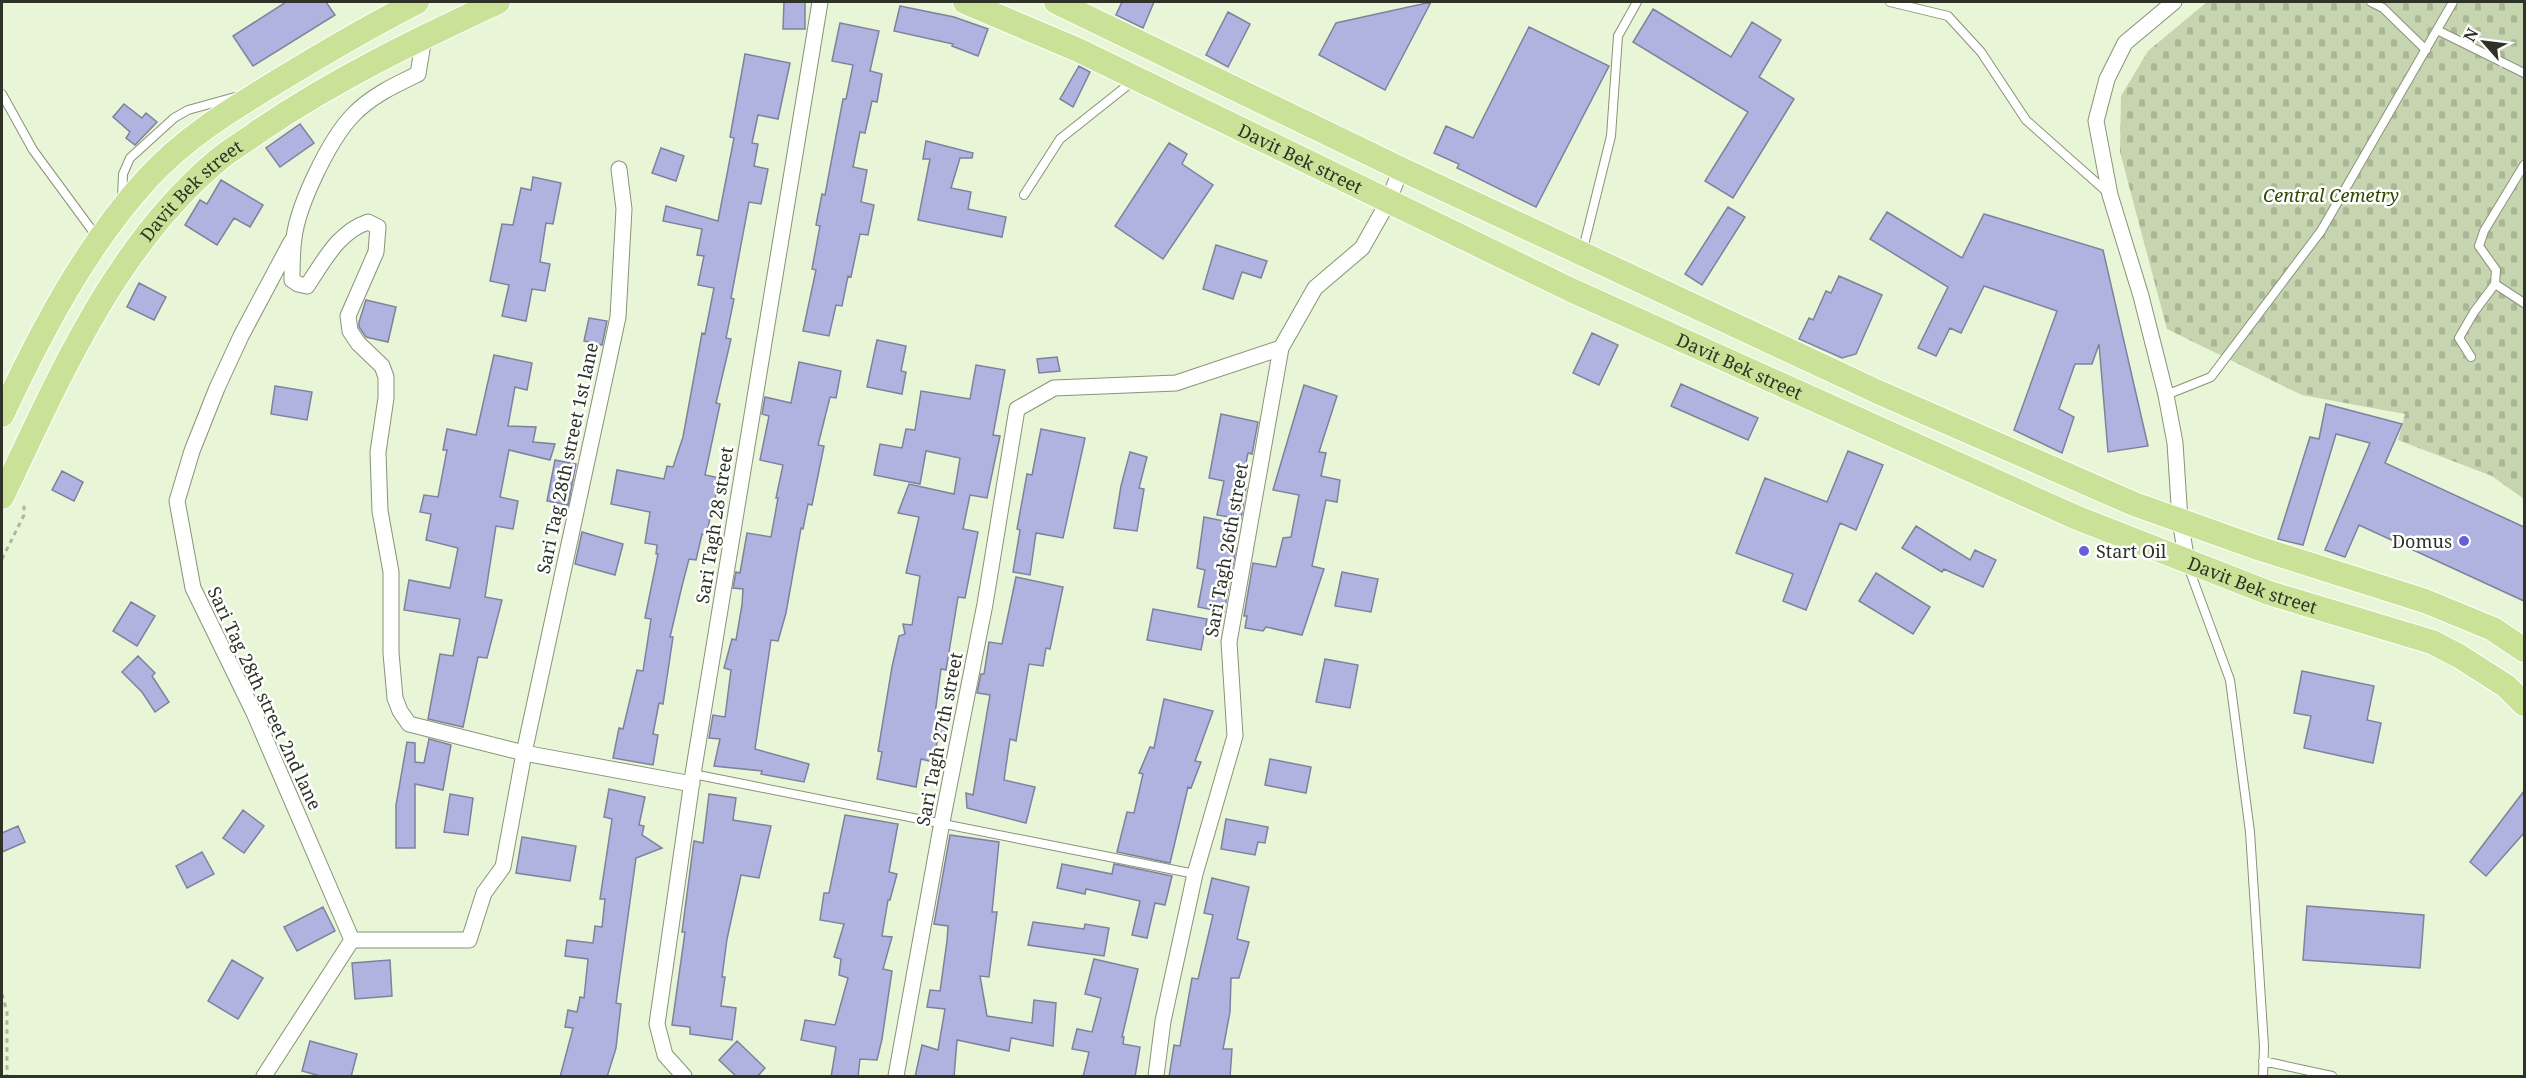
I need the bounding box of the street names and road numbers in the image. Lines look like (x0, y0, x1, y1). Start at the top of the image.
street label: Davit Bek street (1234, 118, 1367, 199)
street label: Davit Bek street (134, 134, 247, 246)
street label: Davit Bek street (1673, 327, 1806, 405)
street label: Sari Tag 28th street 1st lane (531, 340, 603, 576)
street label: Sari Tagh 28 street (690, 445, 738, 605)
street label: Sari Tagh 26th street (1199, 461, 1253, 639)
street label: Davit Bek street (2185, 550, 2320, 619)
street label: Sari Tag 28th street 2nd lane (203, 582, 327, 814)
street label: Sari Tagh 27th street (910, 650, 968, 828)

